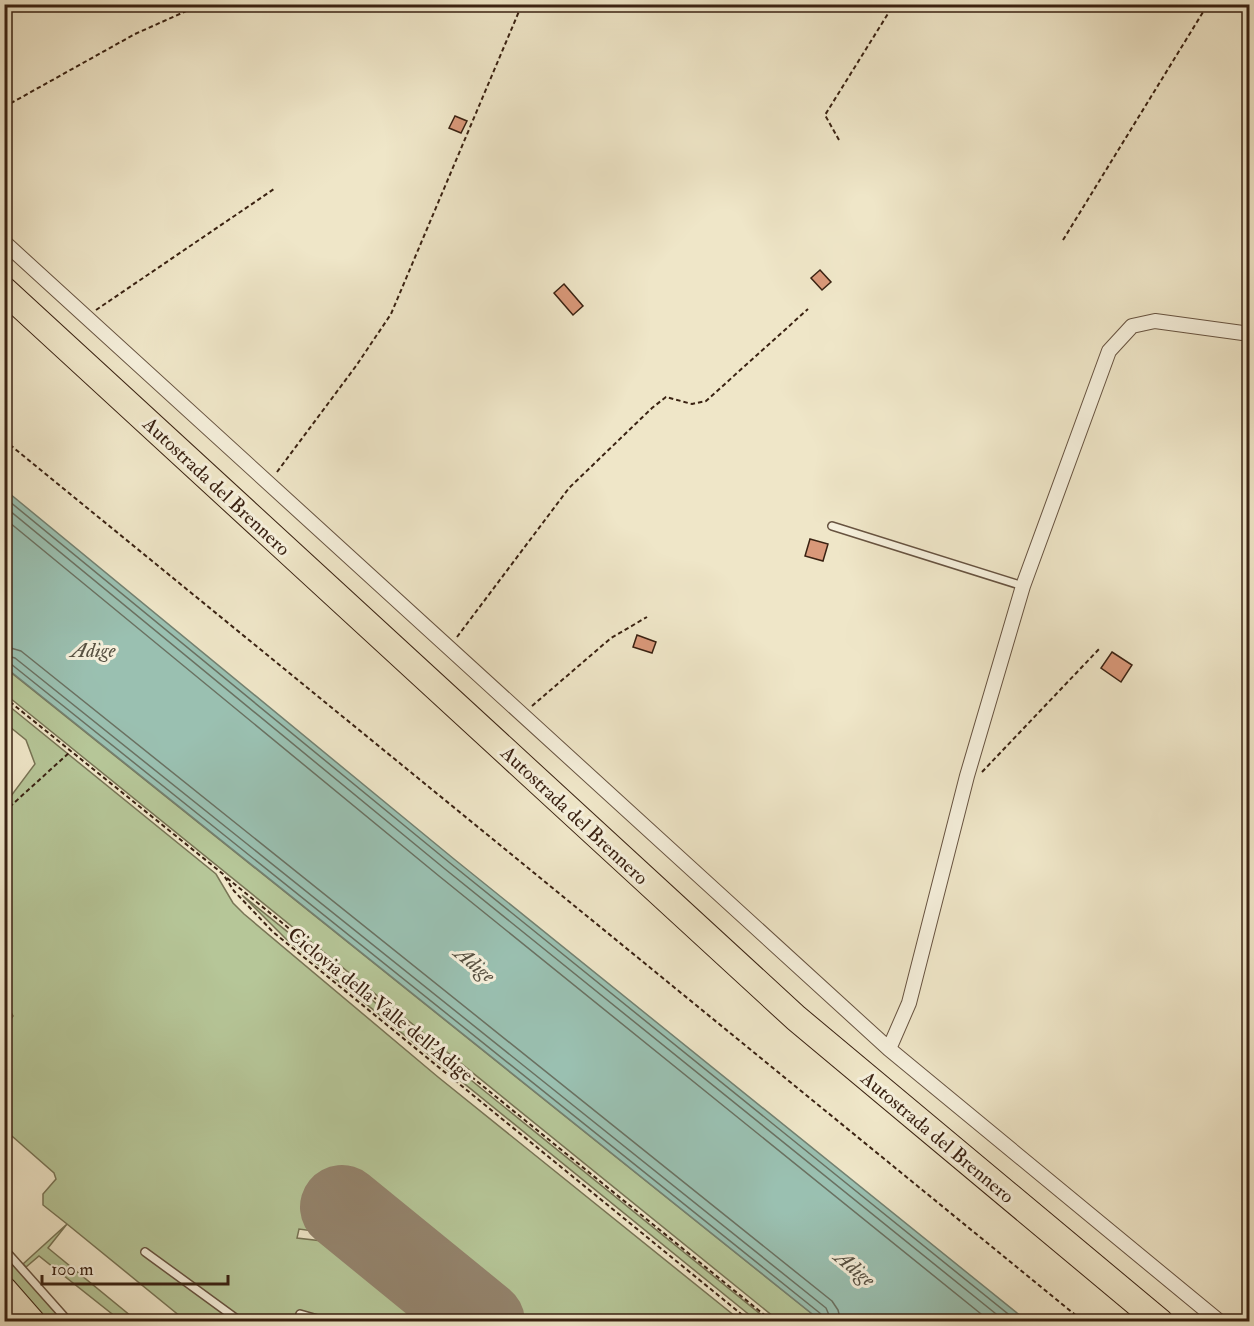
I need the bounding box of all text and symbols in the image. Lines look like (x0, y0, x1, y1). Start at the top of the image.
street label: Autostrada del Brennero (137, 411, 296, 561)
water label: Adige (68, 637, 117, 664)
street label: Autostrada del Brennero (495, 740, 654, 890)
street label: Ciclovia della Valle dell'Adige (283, 922, 479, 1087)
water label: Adige (447, 938, 502, 990)
street label: Autostrada del Brennero (855, 1065, 1019, 1209)
water label: Adige (827, 1242, 882, 1294)
scale bar (42, 1248, 228, 1286)
text: 100 m (51, 1258, 94, 1281)

